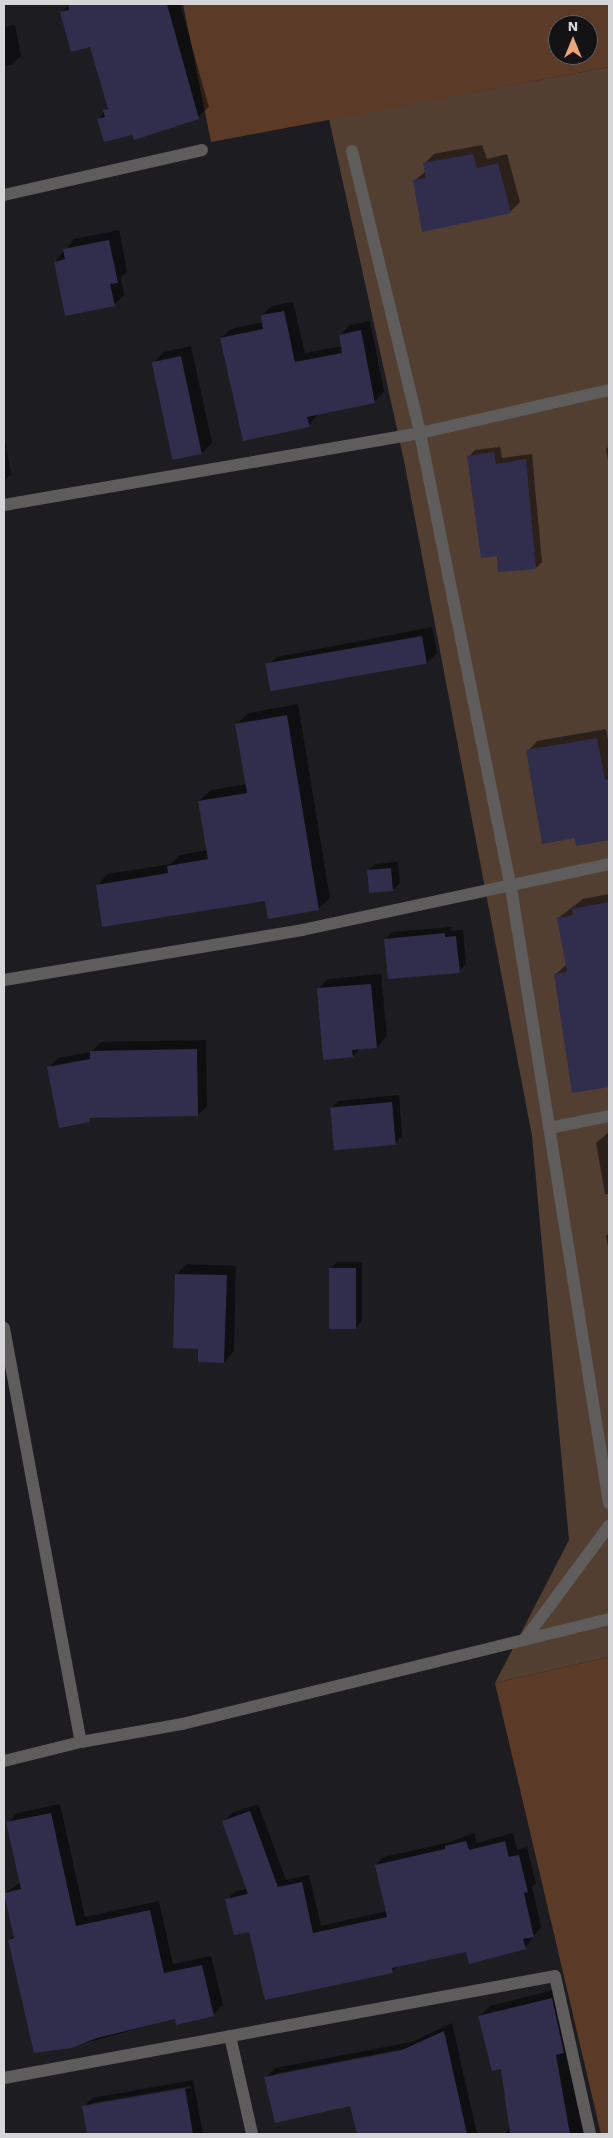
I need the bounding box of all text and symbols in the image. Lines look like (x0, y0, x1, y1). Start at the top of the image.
north arrow (548, 15, 598, 65)
text: N (568, 18, 578, 34)

